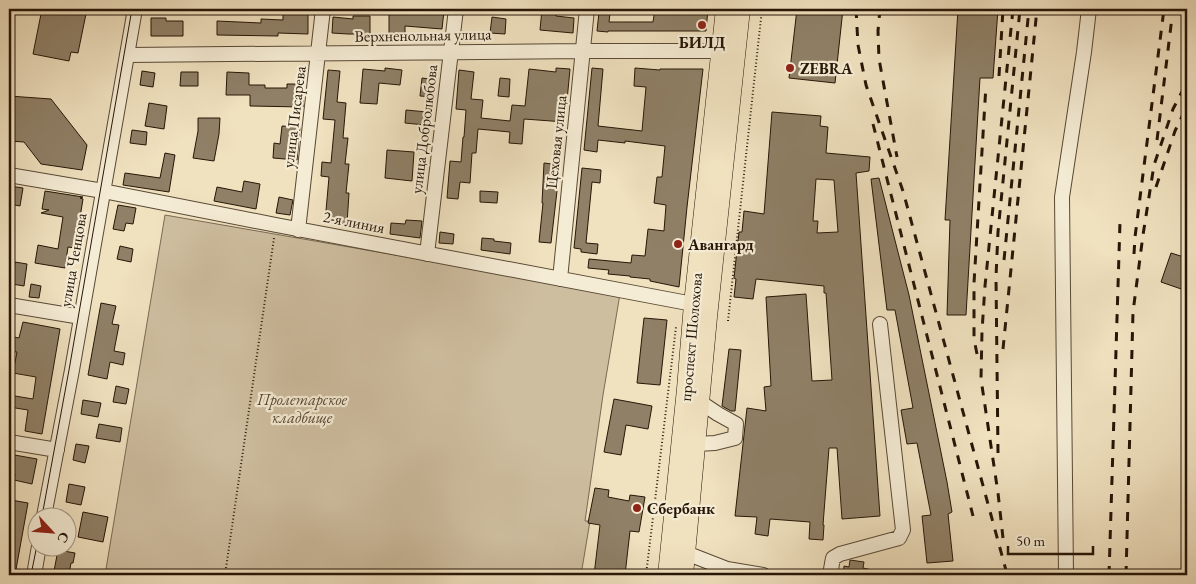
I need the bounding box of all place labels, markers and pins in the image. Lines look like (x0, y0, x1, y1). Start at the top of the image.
marker: БИЛД (696, 19, 708, 31)
place label: БИЛД (679, 32, 726, 53)
place label: ZEBRA (800, 58, 853, 79)
marker: ZEBRA (784, 62, 796, 74)
place label: Авангард (687, 234, 754, 255)
marker: Авангард (672, 238, 684, 250)
place label: Сбербанк (647, 498, 715, 519)
marker: Сбербанк (631, 502, 643, 514)

